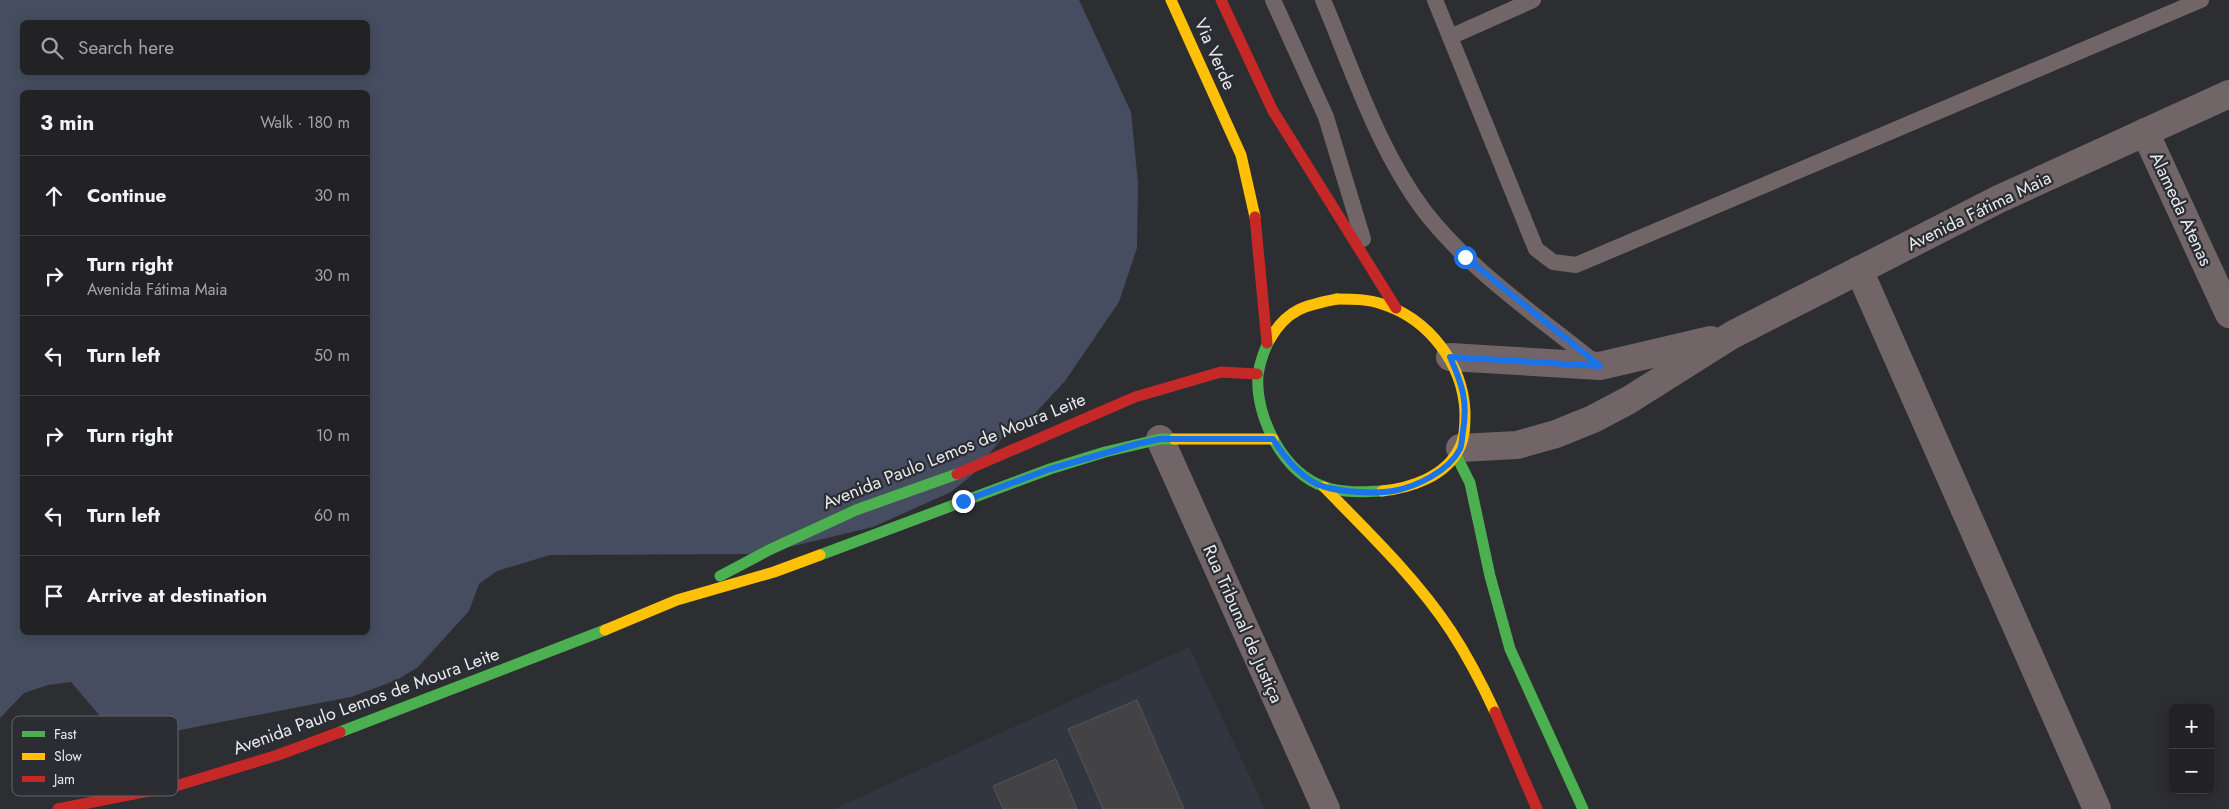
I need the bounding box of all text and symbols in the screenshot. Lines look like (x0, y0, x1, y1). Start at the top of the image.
street label: Via Verde (1188, 14, 1242, 94)
search box (20, 20, 370, 75)
icon: search (38, 34, 66, 62)
text: Search here (78, 34, 174, 61)
text: 3 min (40, 108, 94, 138)
text: Walk · 180 m (260, 111, 350, 134)
street label: Alameda Atenas (2143, 148, 2219, 270)
street label: Avenida Fátima Maia (1902, 165, 2056, 257)
icon: ahead (40, 182, 68, 210)
text: Continue (87, 182, 166, 209)
text: 30 m (314, 184, 350, 207)
route start (1454, 246, 1477, 269)
text: Turn right (87, 251, 173, 278)
icon: right (40, 262, 68, 290)
text: 30 m (314, 264, 350, 287)
text: Avenida Fátima Maia (87, 278, 227, 301)
icon: left (40, 342, 68, 370)
text: Turn left (87, 342, 160, 369)
text: 50 m (314, 344, 350, 367)
street label: Avenida Paulo Lemos de Moura Leite (819, 386, 1089, 516)
icon: right (40, 422, 68, 450)
text: Turn right (87, 422, 173, 449)
text: 10 m (316, 424, 350, 447)
route end (952, 490, 975, 513)
icon: left (40, 502, 68, 530)
text: Turn left (87, 502, 160, 529)
text: 60 m (314, 504, 350, 527)
street label: Rua Tribunal de Justiça (1196, 541, 1290, 707)
icon: arrive (40, 582, 68, 610)
text: Arrive at destination (87, 582, 267, 609)
street label: Avenida Paulo Lemos de Moura Leite (229, 641, 503, 761)
map controls (2169, 704, 2214, 794)
button: + (2169, 704, 2214, 749)
legend (12, 716, 178, 796)
text: Fast (54, 724, 77, 744)
text: Slow (54, 746, 82, 766)
button: − (2169, 749, 2214, 794)
text: Jam (52, 769, 75, 789)

